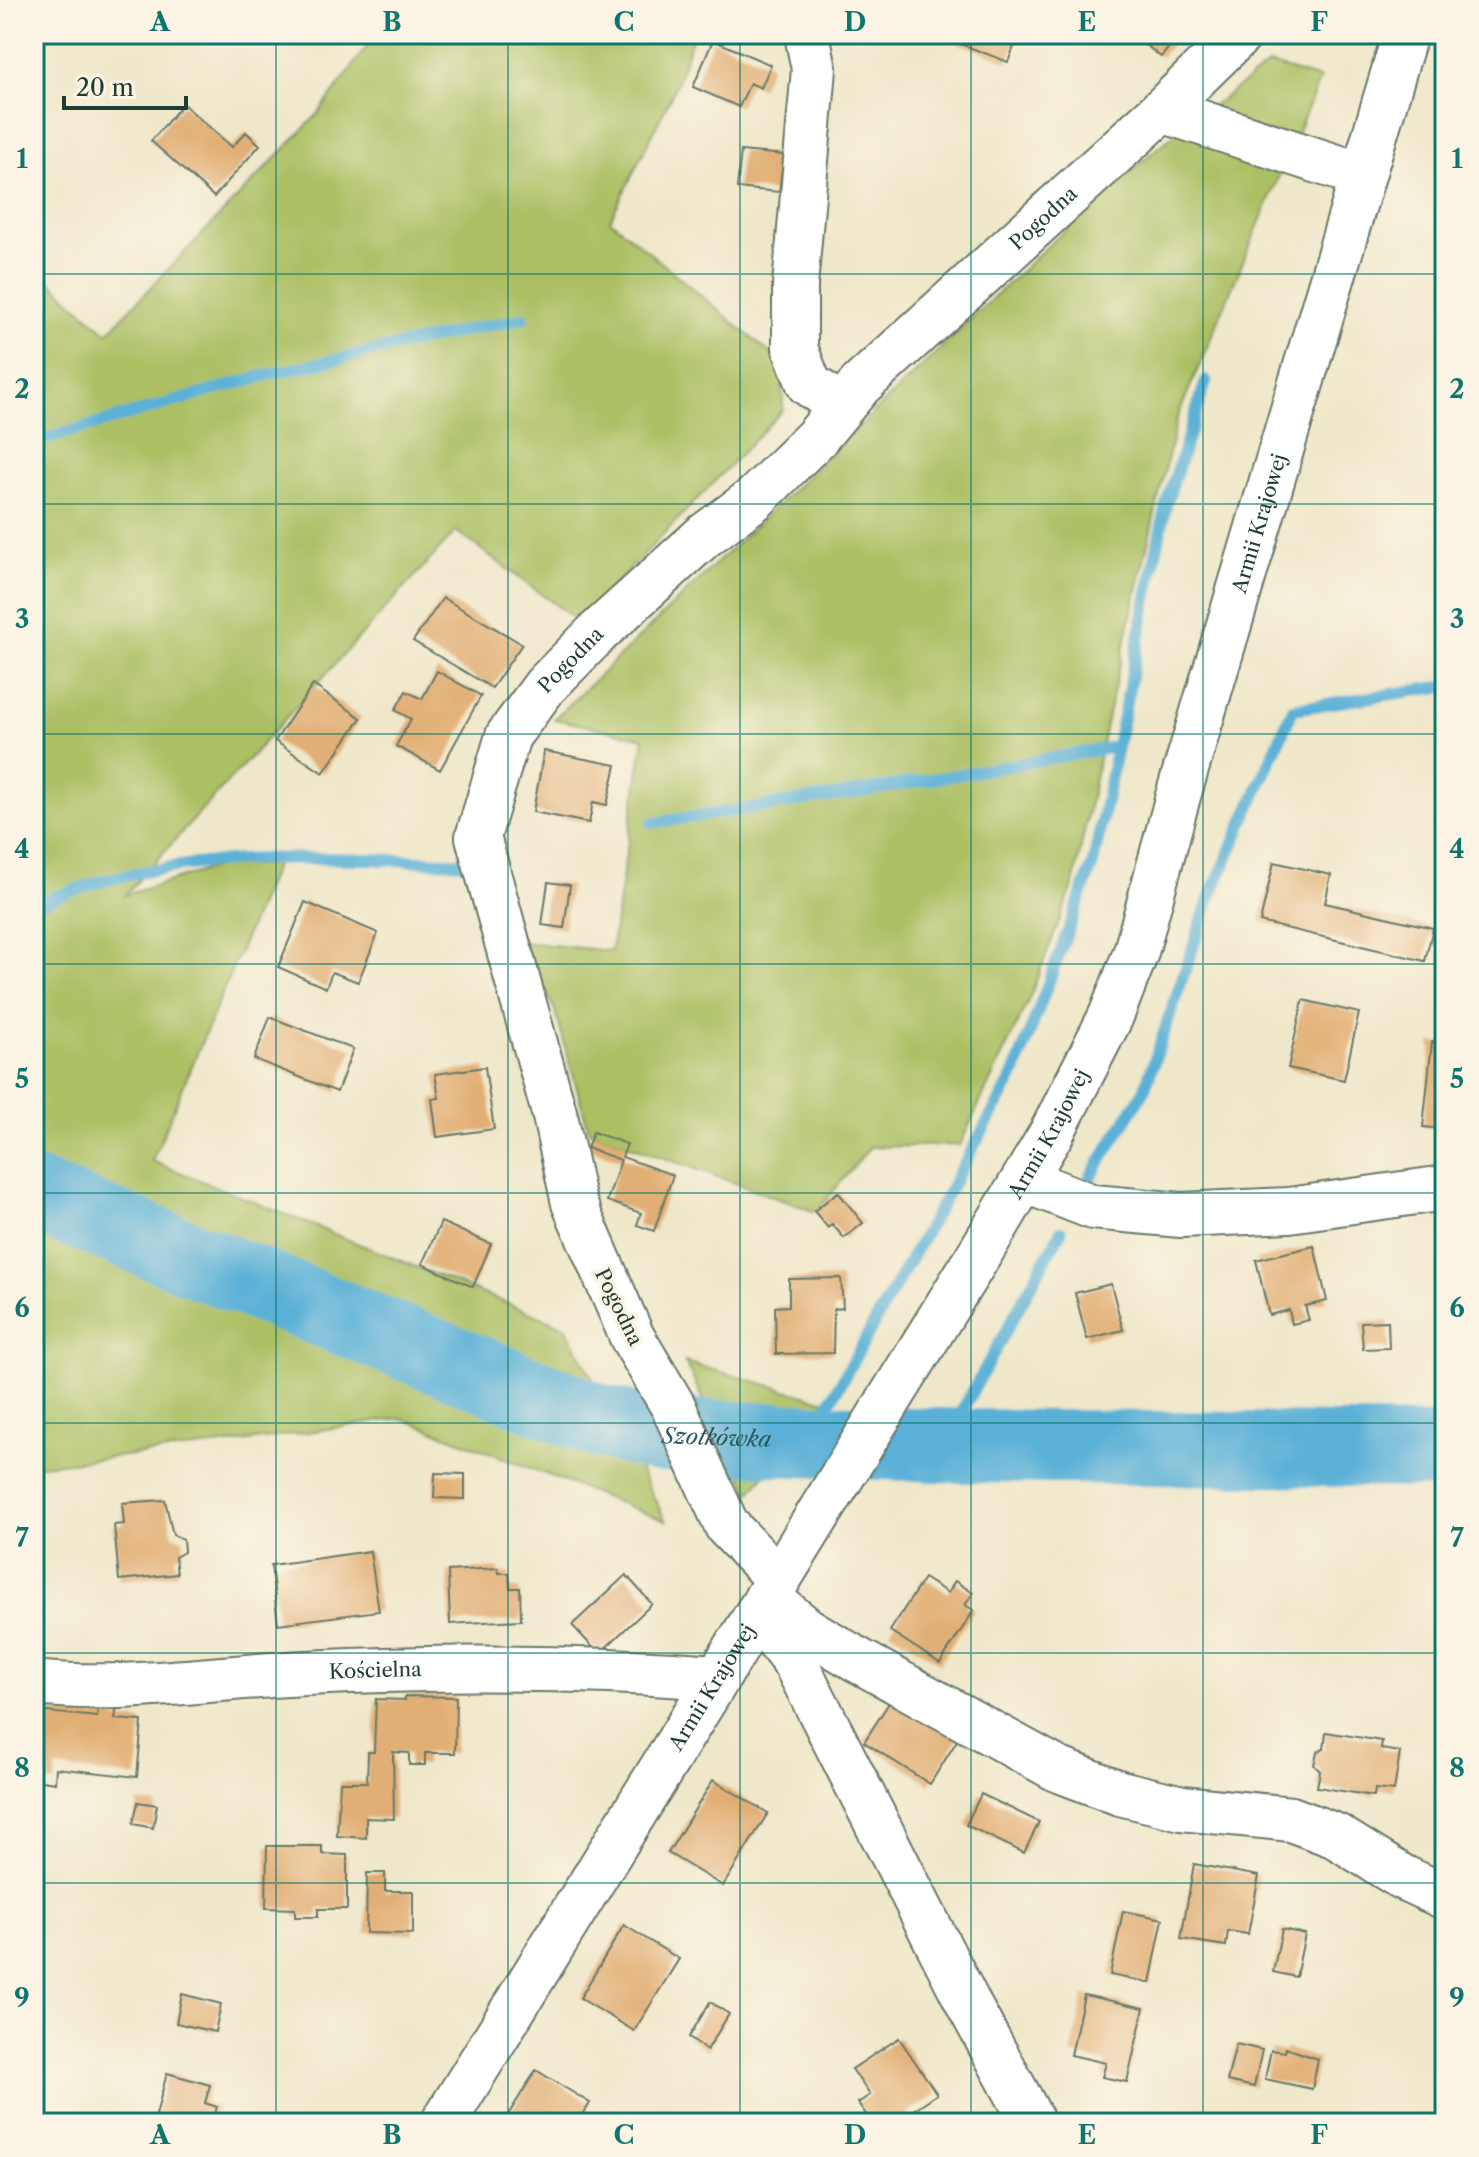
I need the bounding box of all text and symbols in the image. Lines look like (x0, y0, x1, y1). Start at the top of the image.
text: A (149, 6, 171, 38)
text: B (382, 6, 402, 38)
text: C (614, 6, 634, 38)
text: D (844, 6, 866, 38)
text: E (1078, 6, 1096, 38)
text: F (1310, 6, 1328, 38)
scale bar (64, 60, 186, 110)
text: 20 m (76, 73, 134, 102)
text: 1 (16, 143, 28, 175)
text: 1 (1451, 143, 1463, 175)
street label: Pogodna (1004, 181, 1082, 255)
text: 2 (14, 373, 30, 405)
text: 2 (1449, 373, 1465, 405)
street label: Armii Krajowej (1227, 451, 1291, 597)
text: 3 (15, 603, 29, 635)
text: 3 (1450, 603, 1464, 635)
street label: Pogodna (533, 622, 609, 698)
text: 4 (14, 833, 30, 865)
text: 4 (1449, 833, 1465, 865)
text: 5 (15, 1063, 29, 1095)
text: 5 (1450, 1063, 1464, 1095)
street label: Armii Krajowej (1003, 1065, 1094, 1204)
street label: Pogodna (590, 1264, 648, 1350)
text: 6 (14, 1292, 30, 1324)
text: 6 (1449, 1292, 1465, 1324)
water label: Szotkówka (660, 1422, 772, 1453)
text: 7 (15, 1522, 29, 1554)
text: 7 (1450, 1522, 1464, 1554)
street label: Armii Krajowej (663, 1620, 760, 1756)
street label: Kościelna (329, 1657, 422, 1684)
text: 8 (14, 1752, 30, 1784)
text: 8 (1449, 1752, 1465, 1784)
text: 9 (14, 1982, 30, 2014)
text: 9 (1449, 1982, 1465, 2014)
text: A (149, 2119, 171, 2151)
text: B (382, 2119, 402, 2151)
text: C (614, 2119, 634, 2151)
text: D (844, 2119, 866, 2151)
text: E (1078, 2119, 1096, 2151)
text: F (1310, 2119, 1328, 2151)

